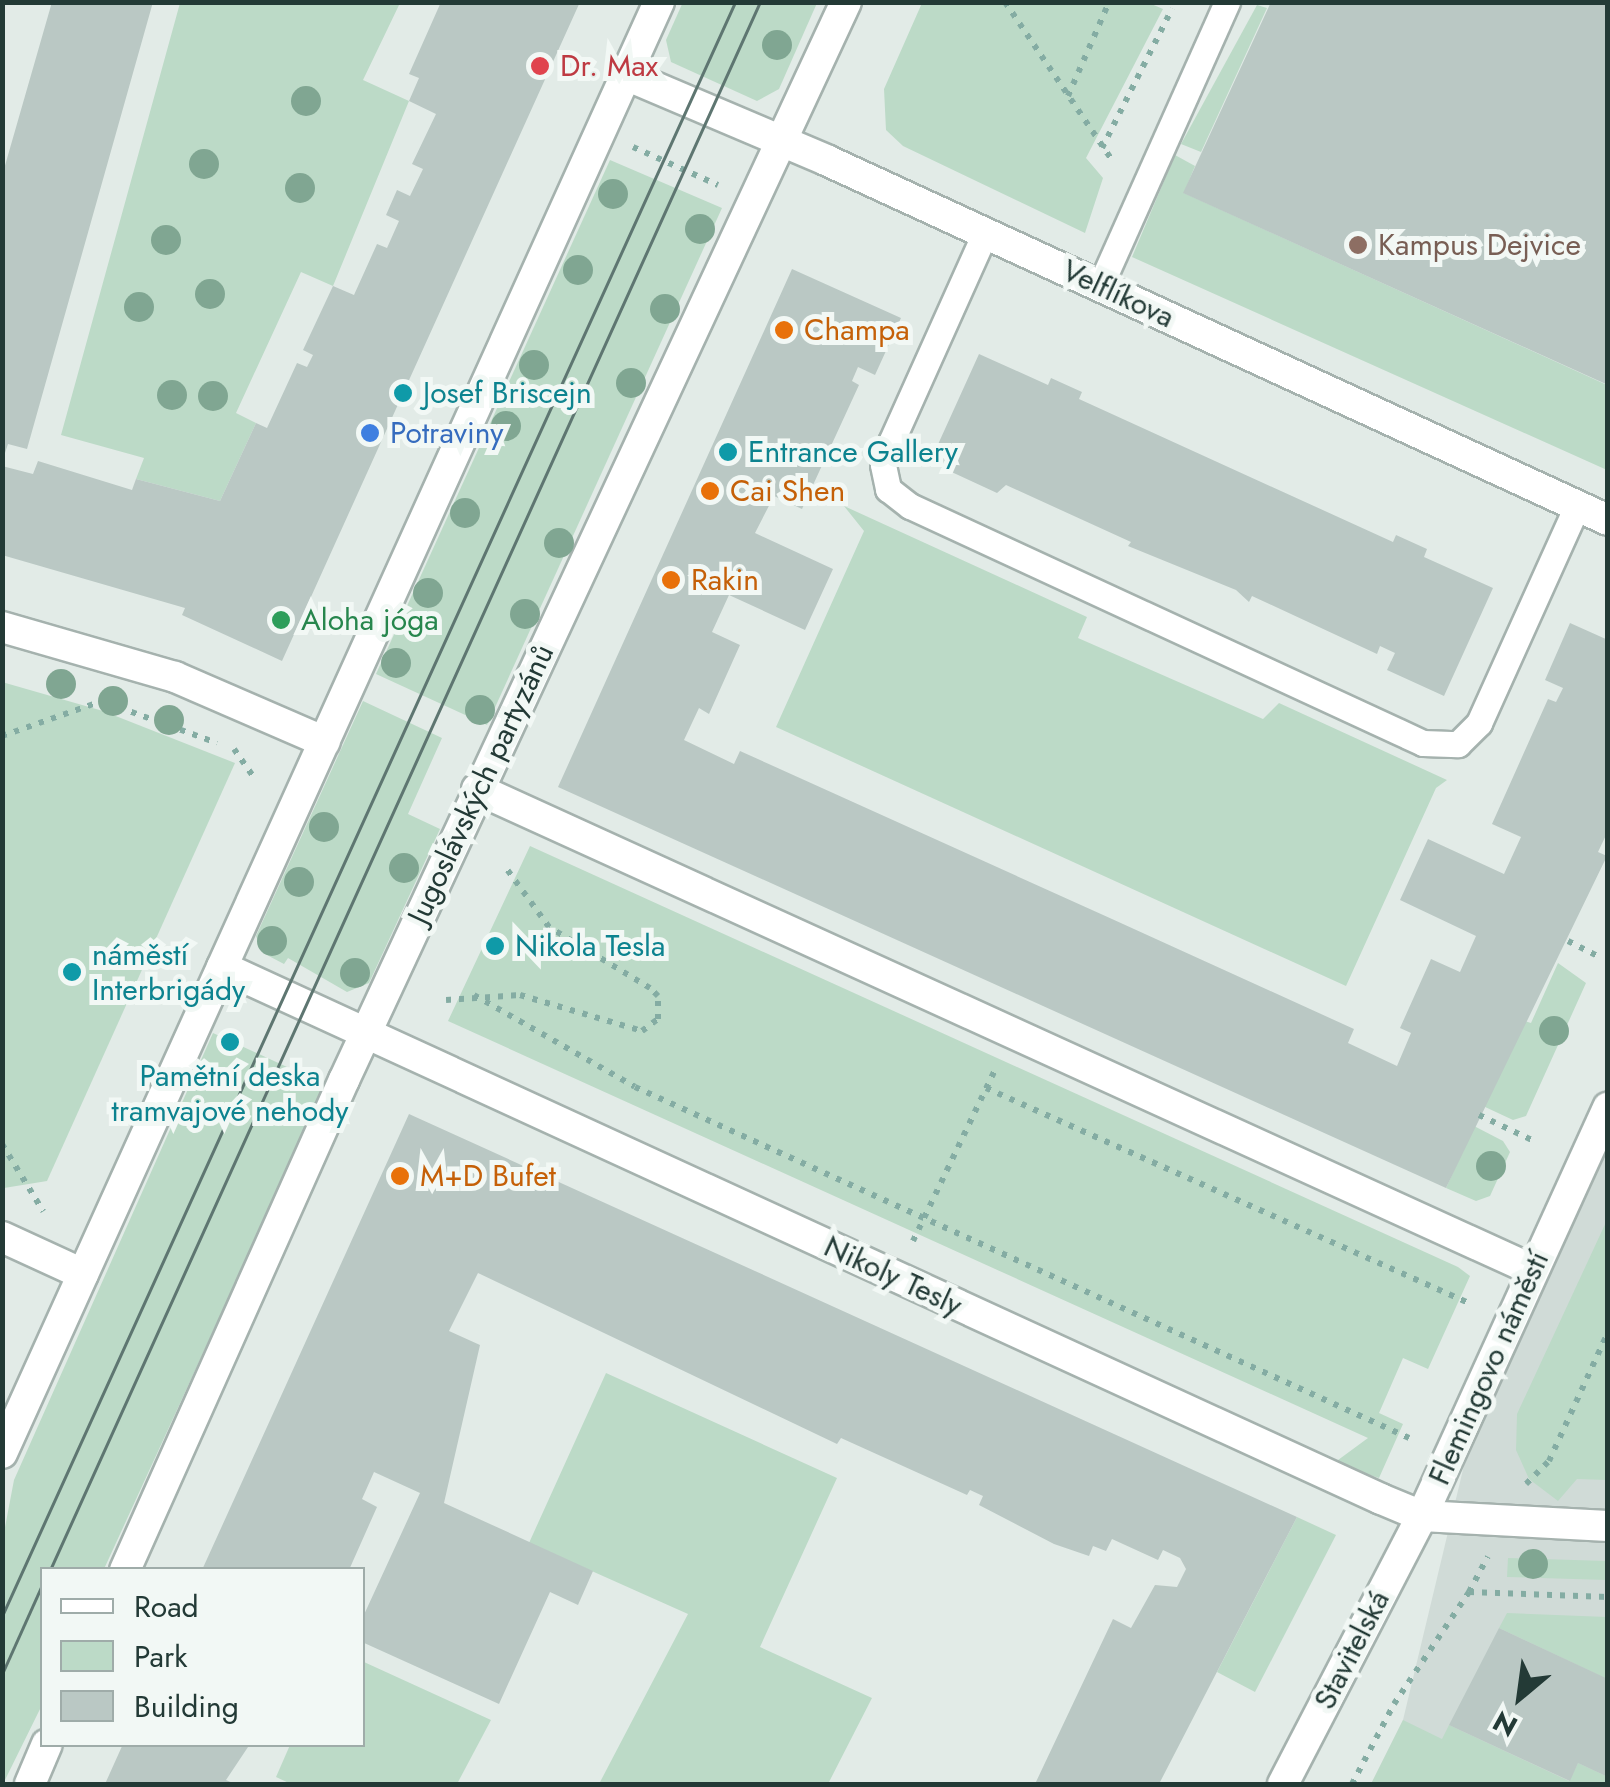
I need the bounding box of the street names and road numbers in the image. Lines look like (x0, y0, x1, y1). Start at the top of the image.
street label: Velflíkova (1056, 252, 1180, 336)
street label: Jugoslávských partyzánů (400, 639, 562, 929)
street label: Nikoly Tesly (818, 1228, 968, 1324)
street label: Flemingovo náměstí (1421, 1246, 1557, 1490)
street label: Stavitelská (1307, 1585, 1397, 1715)

